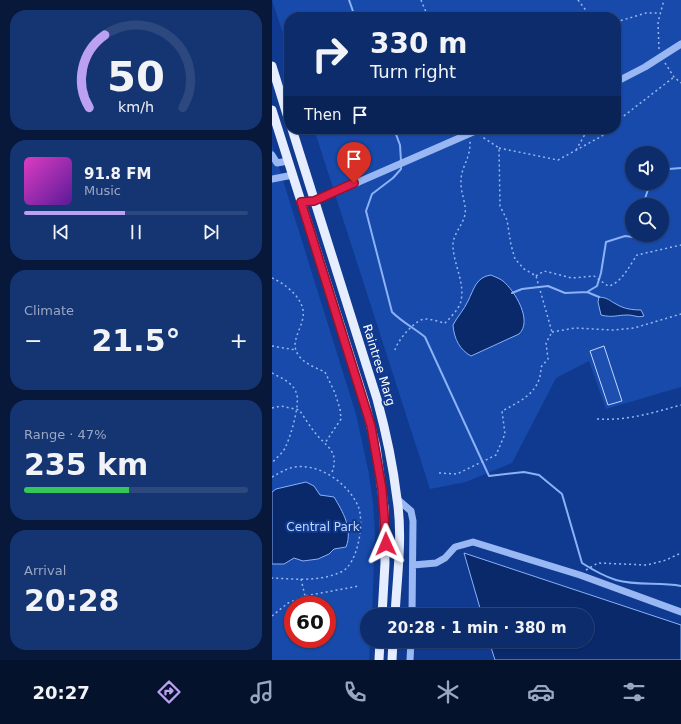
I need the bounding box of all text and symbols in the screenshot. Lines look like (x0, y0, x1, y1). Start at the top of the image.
text: 330 m (370, 27, 467, 60)
icon: right (304, 28, 356, 80)
text: 50 (107, 52, 165, 101)
text: Turn right (370, 61, 456, 82)
text: km/h (118, 99, 154, 115)
icon: arrive (349, 104, 371, 126)
text: Then (304, 106, 341, 124)
pin (337, 142, 371, 183)
map controls (625, 146, 669, 242)
button: sound (625, 146, 669, 190)
icon: arrive (343, 148, 365, 170)
text: 91.8 FM (84, 165, 151, 183)
text: Music (84, 183, 121, 198)
button: search (625, 198, 669, 242)
icon: previous (50, 221, 72, 243)
icon: pause (125, 221, 147, 243)
icon: next (200, 221, 222, 243)
text: Climate (24, 303, 74, 318)
text: 21.5° (91, 323, 181, 358)
street label: Raintree Marg (360, 323, 398, 407)
text: − (24, 328, 42, 353)
text: + (230, 328, 248, 353)
text: Range · 47% (24, 427, 107, 442)
text: 235 km (24, 447, 148, 482)
park label: Central Park (286, 520, 360, 534)
position arrow (365, 523, 407, 565)
text: Arrival (24, 563, 66, 578)
text: 20:28 (24, 583, 120, 618)
speed limit sign: 60 (284, 596, 336, 648)
text: 20:28 · 1 min · 380 m (387, 619, 567, 637)
icon: directions (155, 678, 183, 706)
icon: music (248, 678, 276, 706)
icon: phone (341, 678, 369, 706)
icon: climate (434, 678, 462, 706)
icon: car (527, 678, 555, 706)
icon: filters (620, 678, 648, 706)
text: 20:27 (33, 682, 90, 703)

